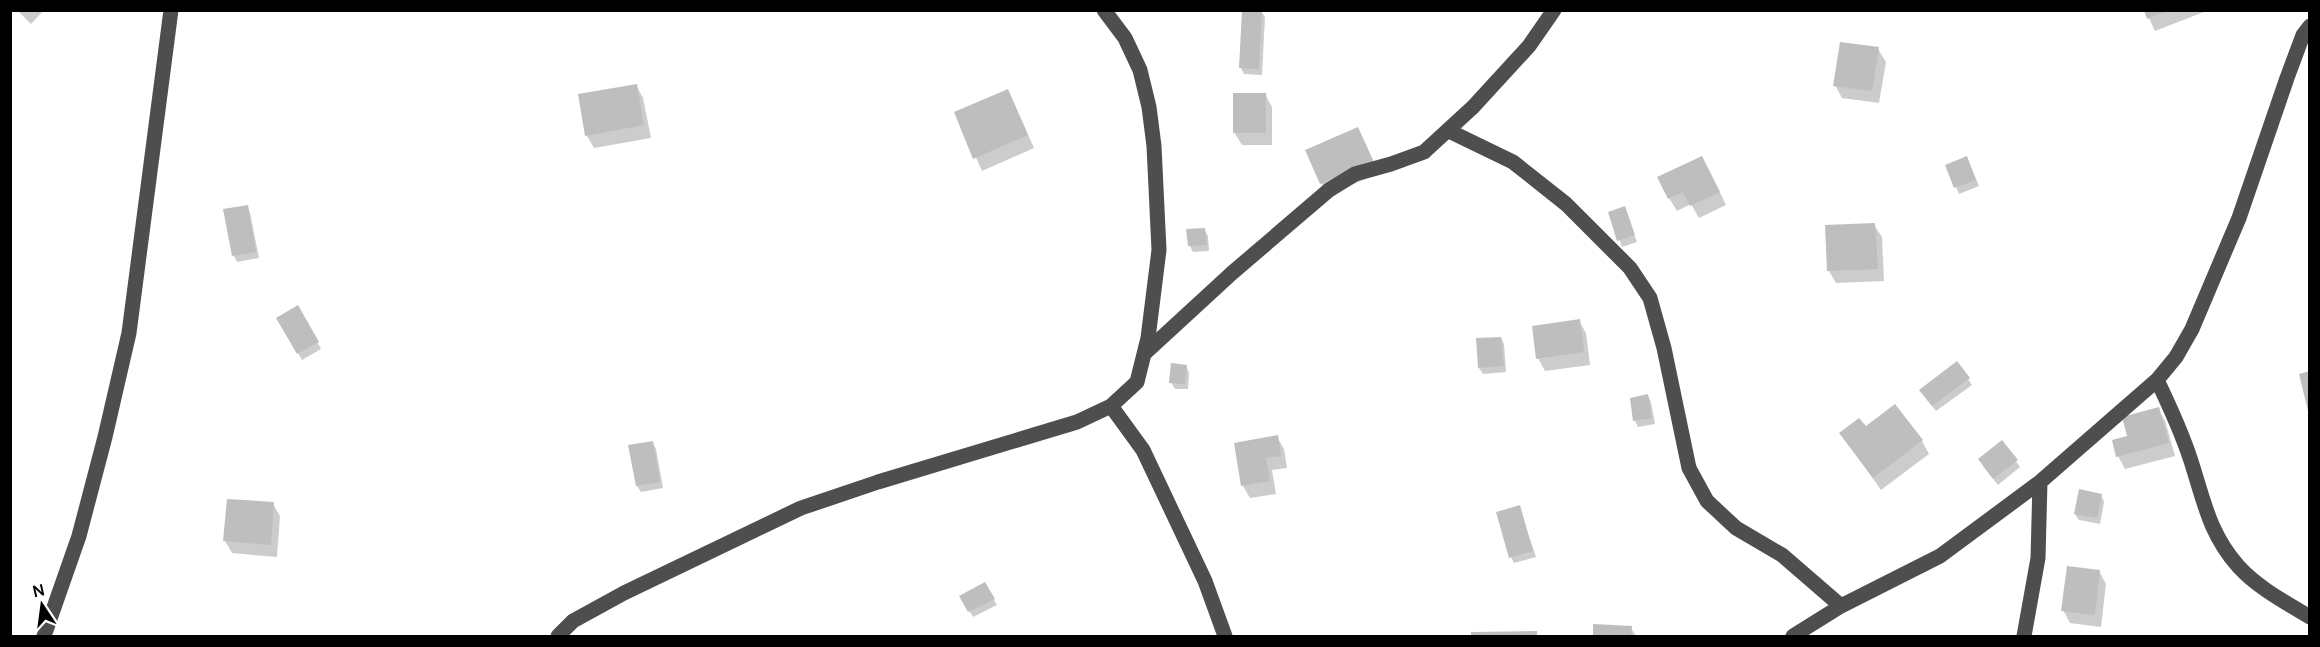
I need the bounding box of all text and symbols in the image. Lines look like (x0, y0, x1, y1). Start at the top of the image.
north arrow (12, 575, 72, 635)
text: N (31, 578, 47, 602)

